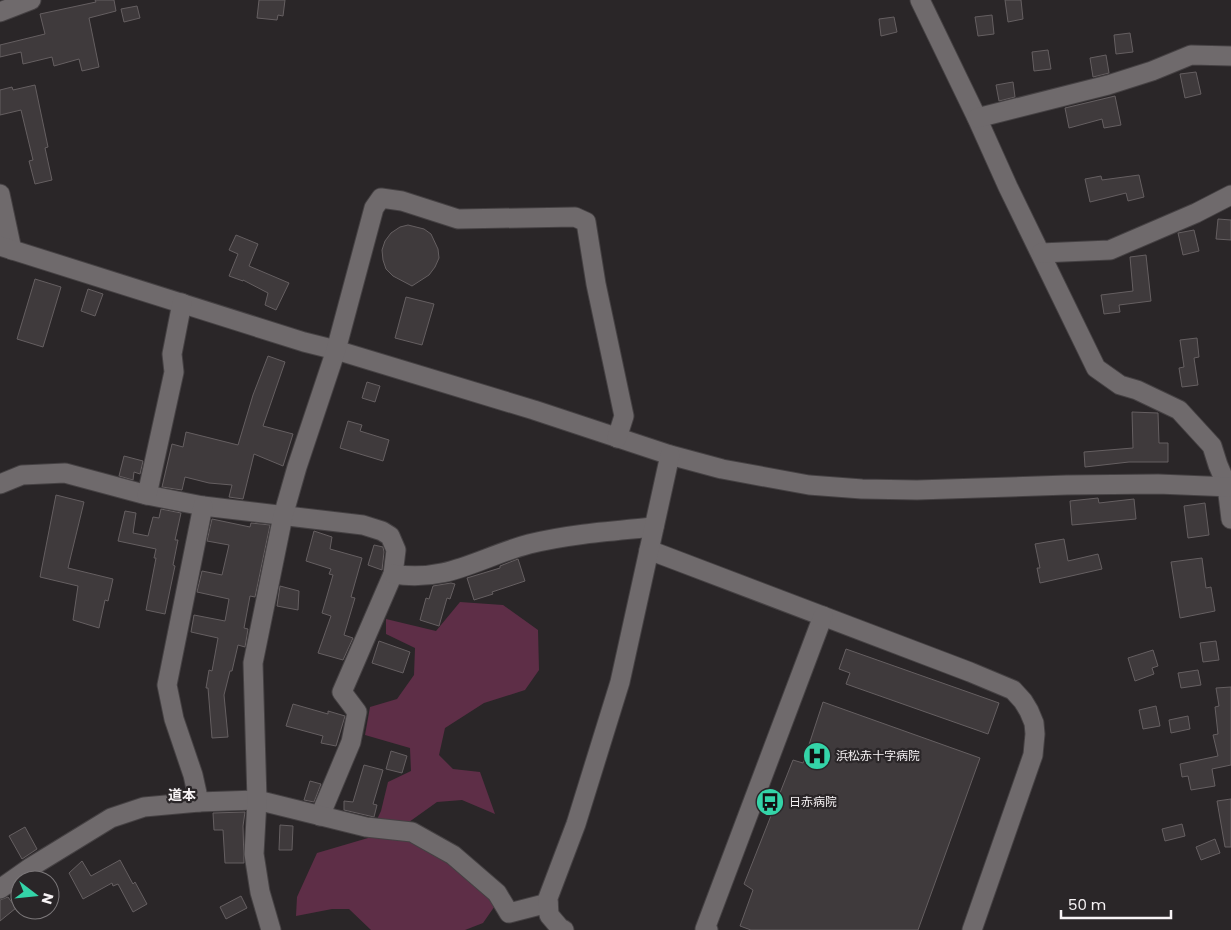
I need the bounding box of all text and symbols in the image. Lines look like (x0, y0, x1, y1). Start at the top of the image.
hospital icon: 浜松赤十字病院 (802, 741, 832, 771)
place label: 浜松赤十字病院 (836, 747, 920, 764)
district label: 道本 (168, 785, 196, 805)
bus stop icon: 日赤病院 (755, 787, 785, 817)
place label: 日赤病院 (789, 793, 837, 810)
north arrow (10, 870, 60, 920)
scale bar (1061, 888, 1171, 920)
text: N (36, 891, 59, 906)
text: 50 m (1068, 894, 1106, 915)

